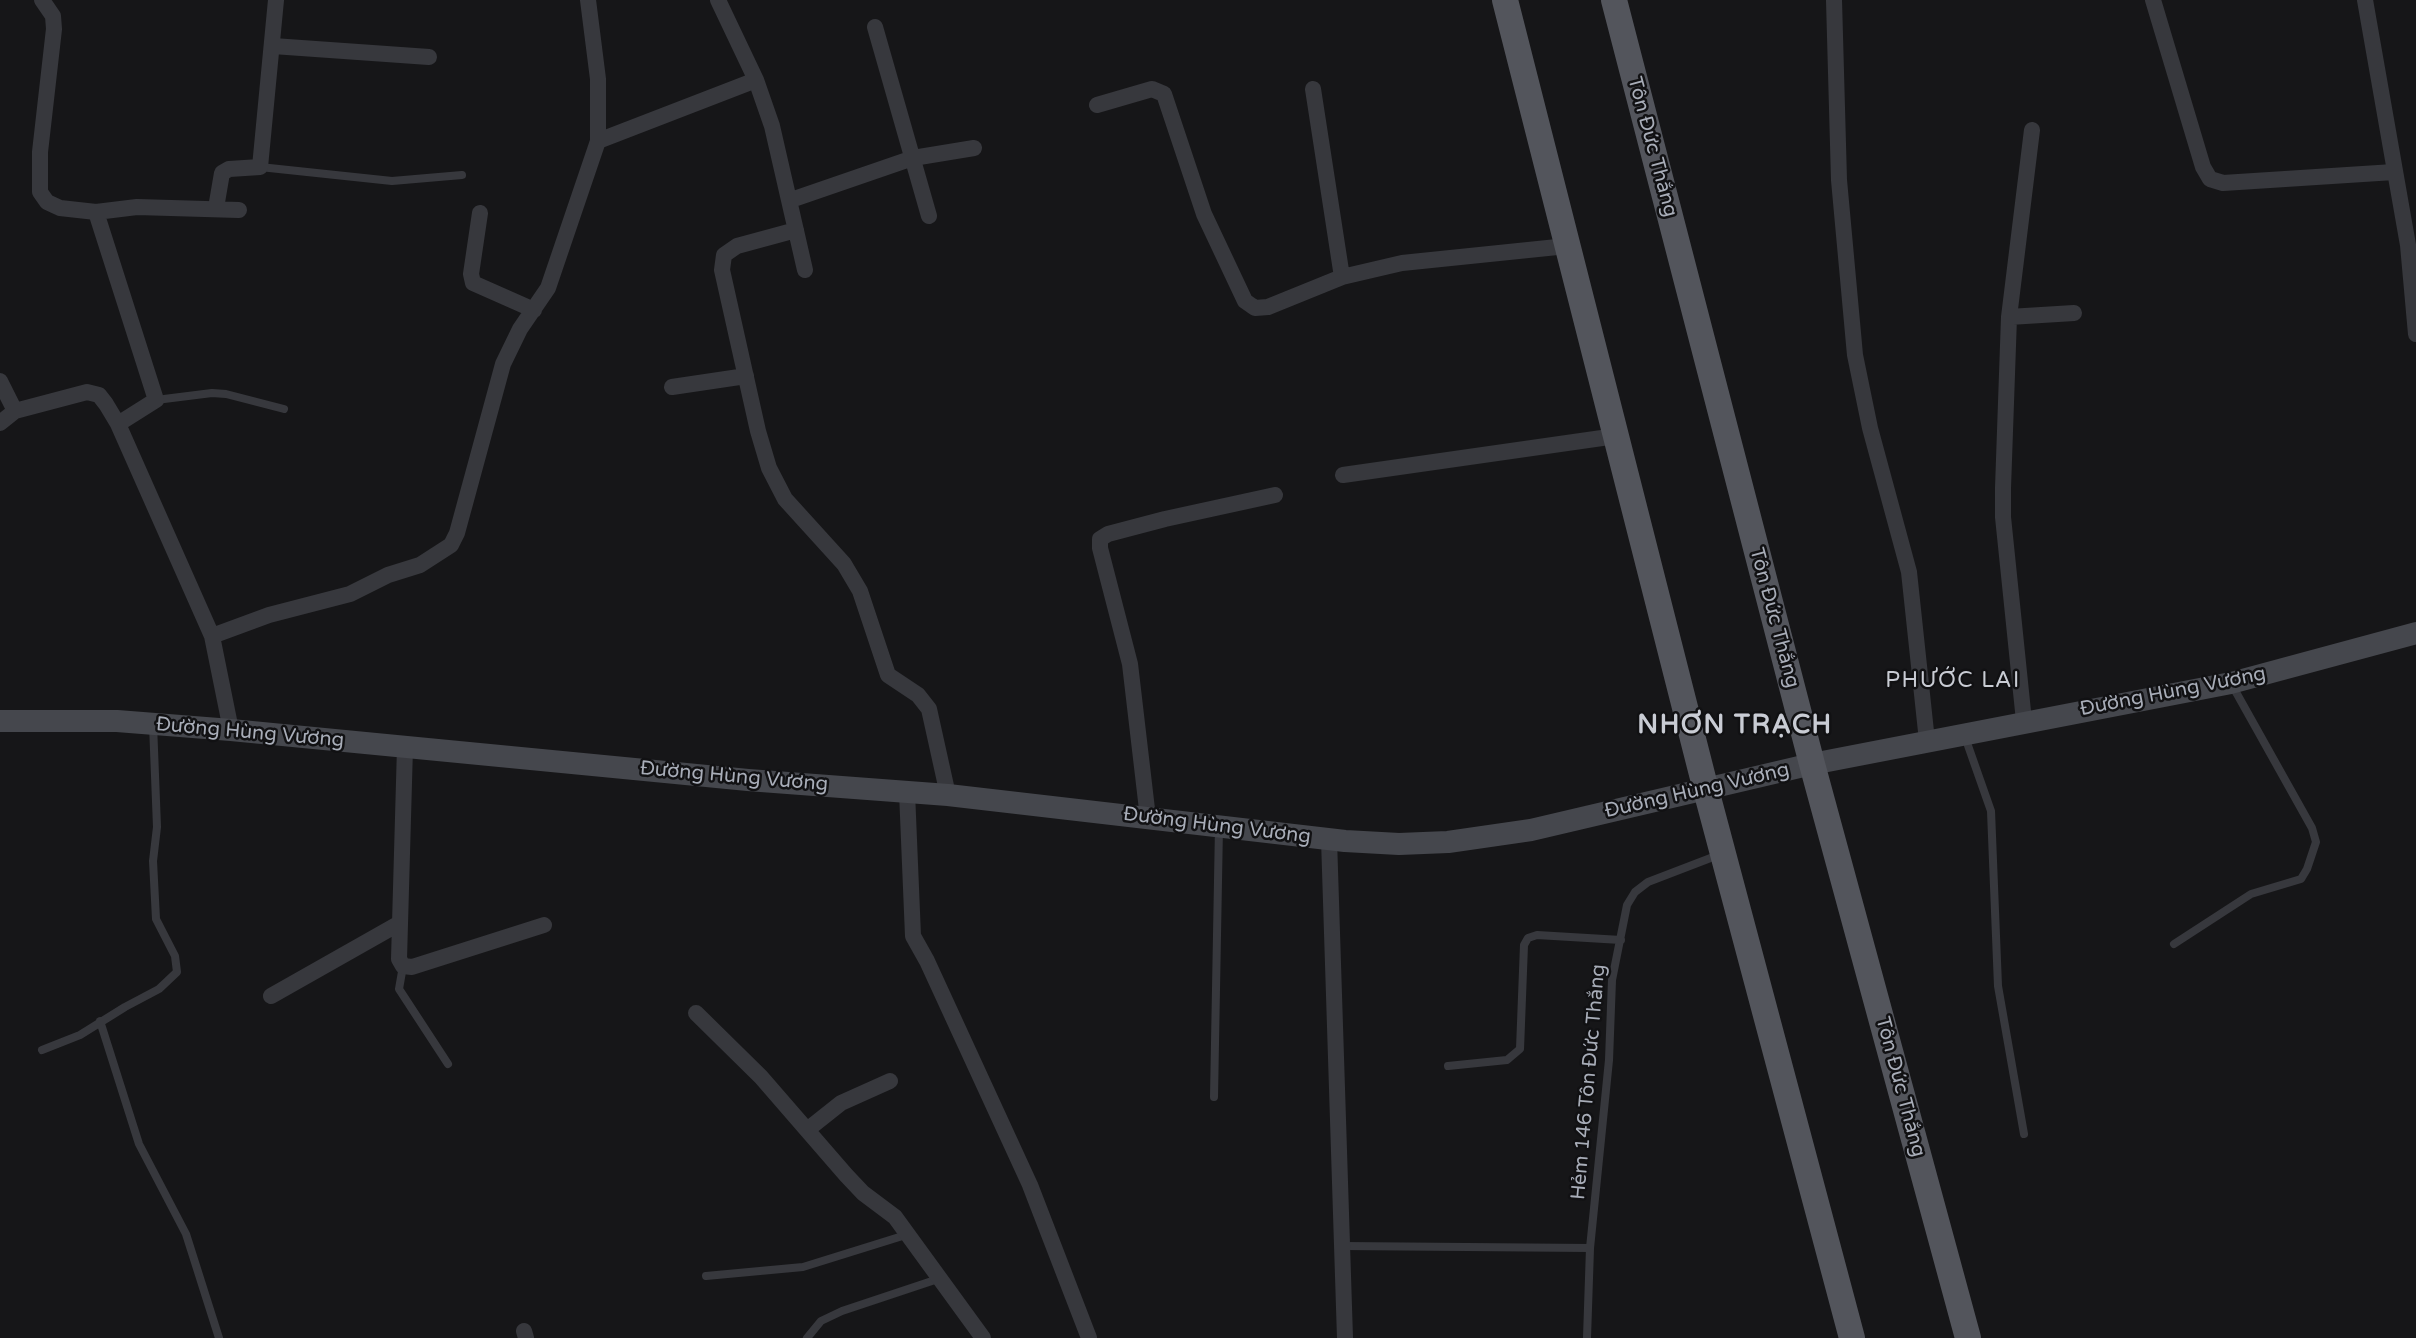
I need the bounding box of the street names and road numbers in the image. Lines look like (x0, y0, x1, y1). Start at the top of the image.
street label: Tôn Đức Thắng (1622, 74, 1682, 220)
street label: Tôn Đức Thắng (1744, 545, 1804, 691)
street label: Đường Hùng Vương (2078, 662, 2268, 722)
street label: Đường Hùng Vương (155, 713, 345, 753)
street label: Đường Hùng Vương (639, 757, 829, 797)
street label: Đường Hùng Vương (1602, 758, 1792, 824)
street label: Đường Hùng Vương (1122, 803, 1312, 849)
street label: Hẻm 146 Tôn Đức Thắng (1567, 963, 1611, 1201)
street label: Tôn Đức Thắng (1870, 1014, 1930, 1160)

